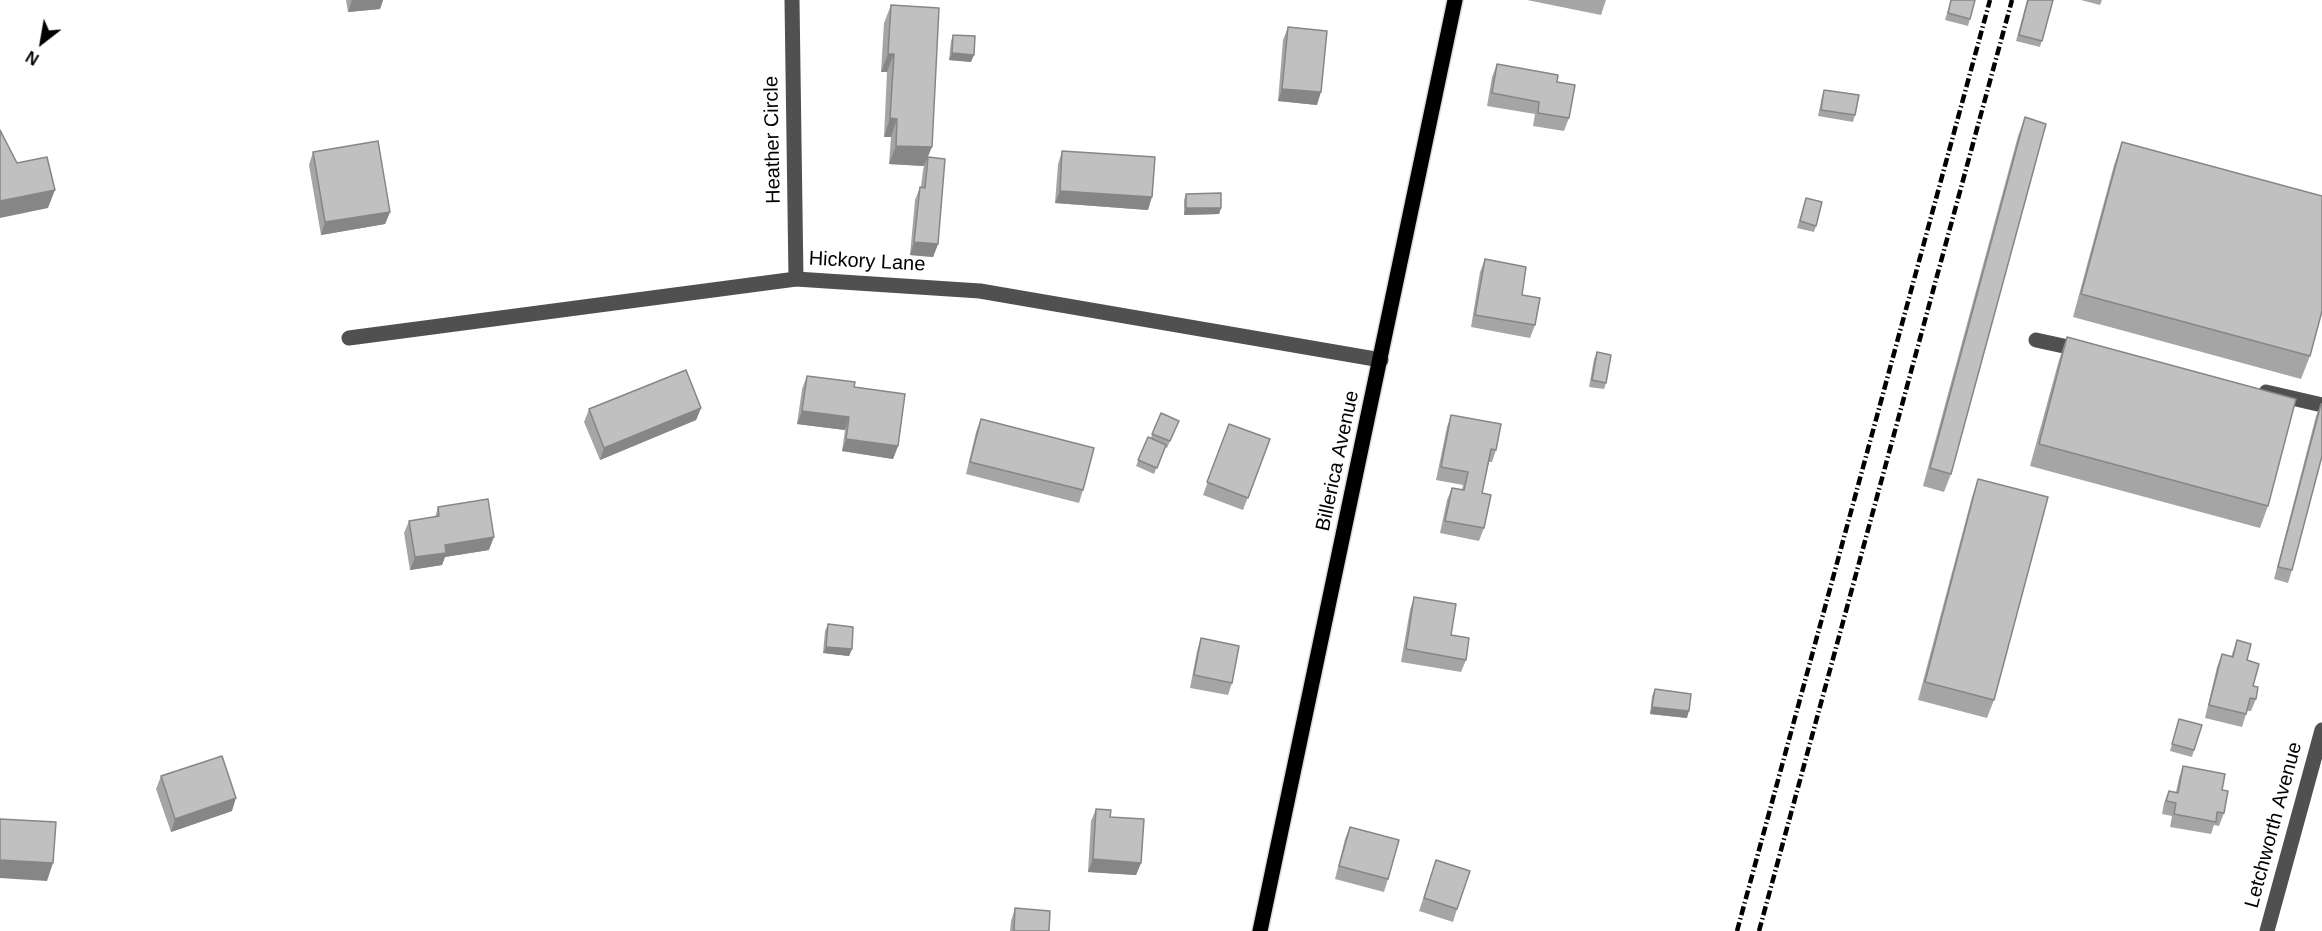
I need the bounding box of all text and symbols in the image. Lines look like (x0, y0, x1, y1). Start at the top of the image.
north arrow (12, 12, 72, 72)
text: N (23, 48, 42, 68)
street label: Heather Circle (760, 76, 786, 204)
street label: Hickory Lane (808, 247, 926, 277)
street label: Billerica Avenue (1311, 389, 1365, 533)
street label: Letchworth Avenue (2240, 739, 2308, 911)

